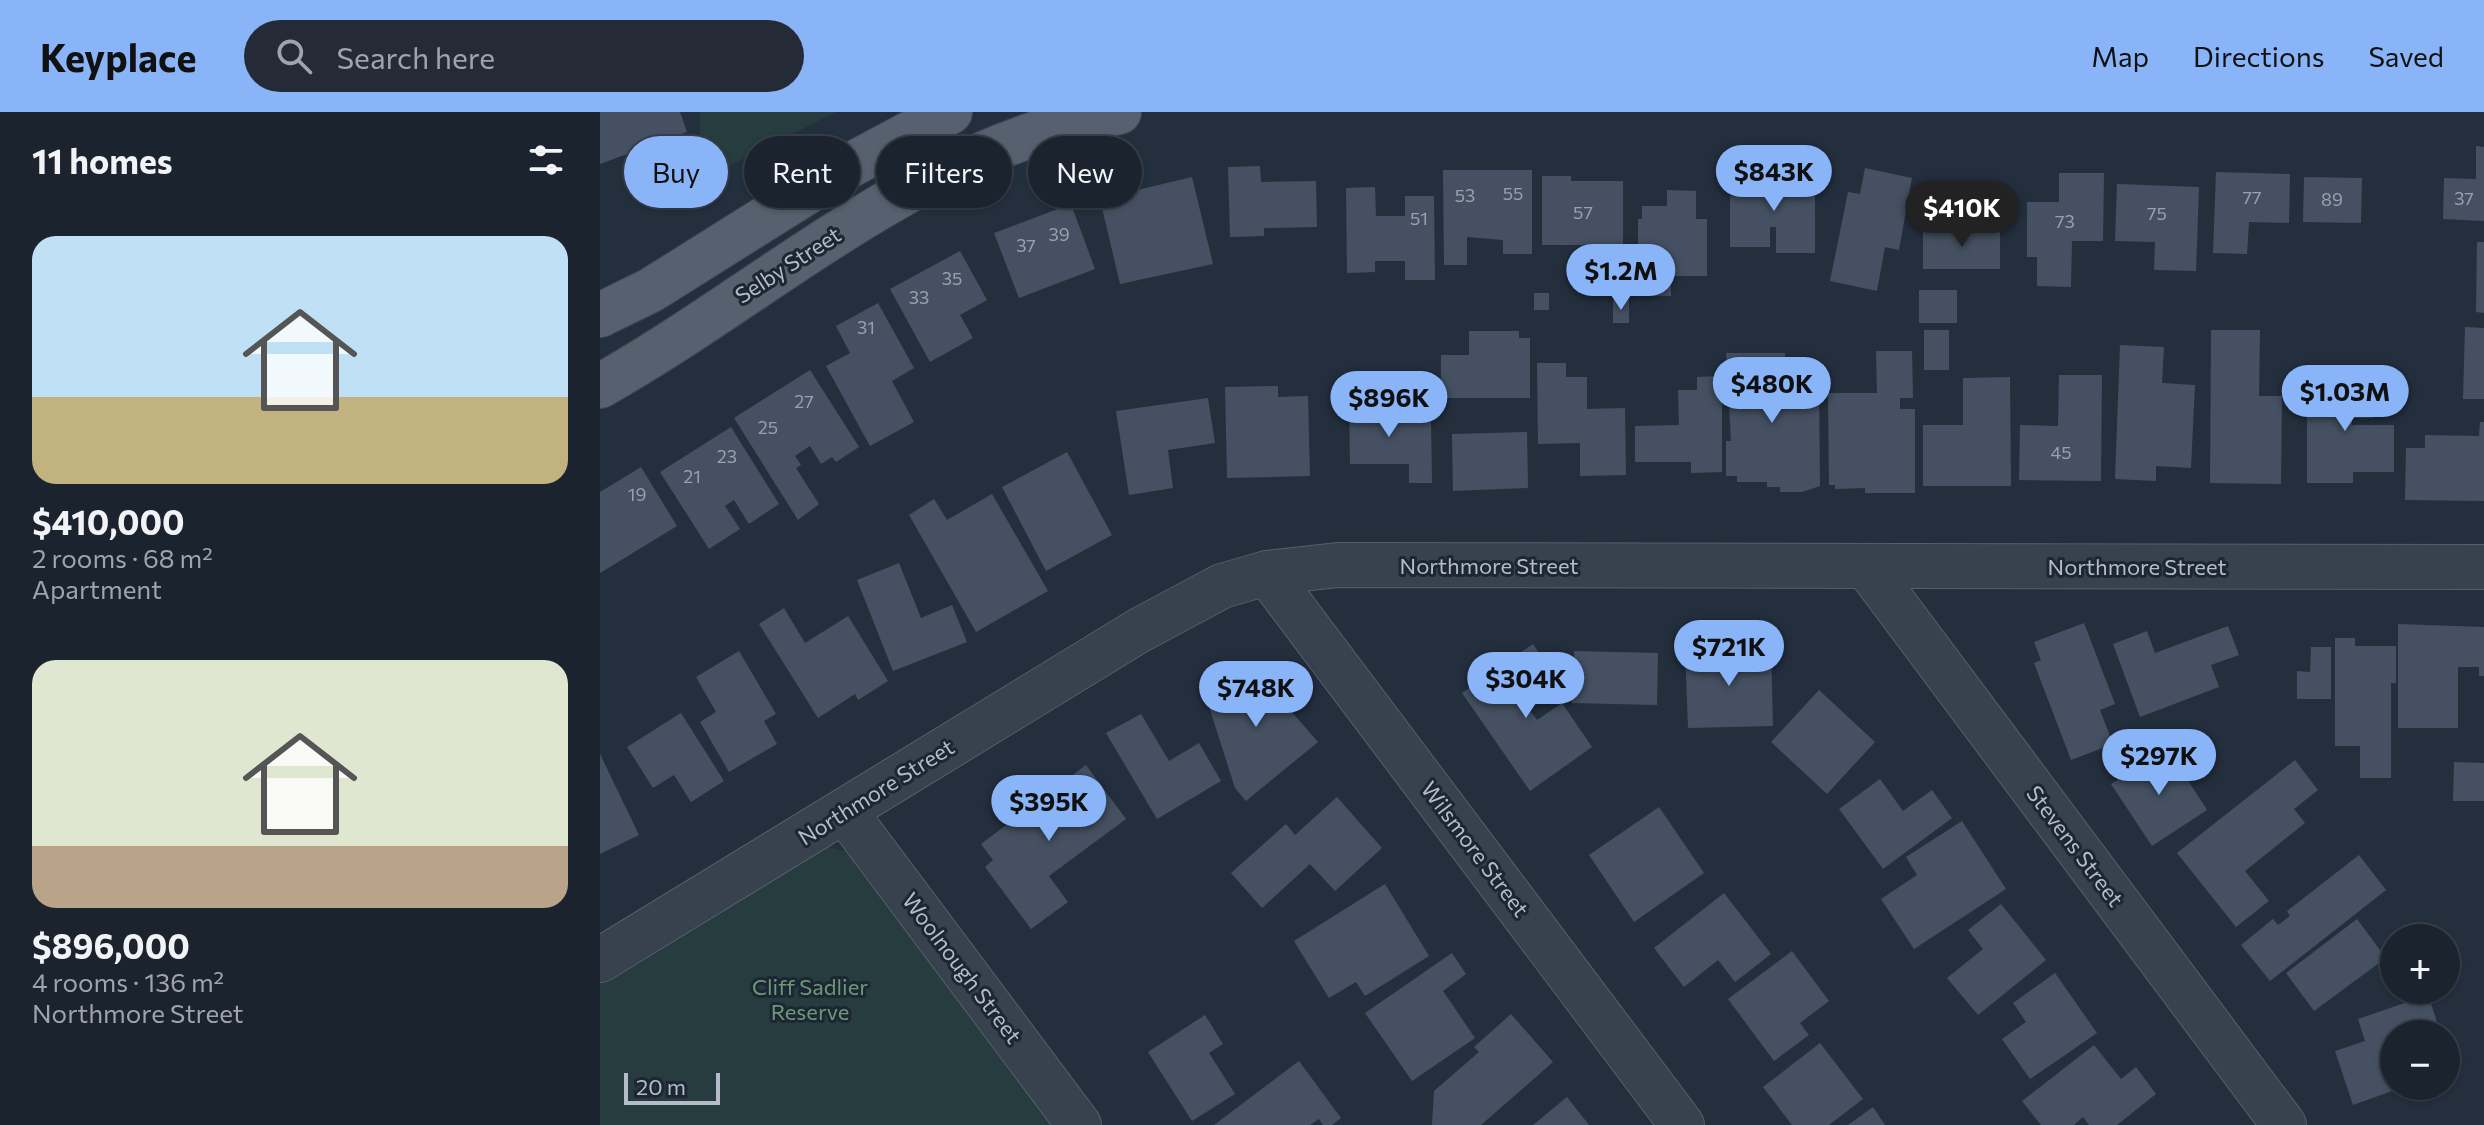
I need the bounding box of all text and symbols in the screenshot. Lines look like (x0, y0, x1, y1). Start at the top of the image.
search box (244, 20, 804, 92)
text: Keyplace (40, 33, 196, 80)
icon: search (272, 34, 316, 78)
text: Search here (336, 38, 495, 75)
text: Map (2091, 39, 2149, 73)
text: Directions (2193, 39, 2324, 73)
text: Saved (2368, 39, 2444, 73)
chip: Buy (624, 136, 728, 208)
chip: Rent (744, 136, 860, 208)
chip: Filters (876, 136, 1012, 208)
chip: New (1028, 136, 1142, 208)
icon: filters (524, 138, 568, 182)
text: 11 homes (32, 139, 173, 181)
pin: $843K (1718, 145, 1830, 213)
text: $843K (1734, 155, 1814, 186)
pin: $410K (1906, 181, 2018, 249)
house number: 55 (1503, 182, 1523, 204)
house number: 53 (1455, 184, 1475, 206)
house number: 77 (2242, 186, 2262, 208)
house number: 37 (2454, 187, 2474, 209)
house number: 89 (2321, 188, 2343, 210)
text: $410K (1923, 191, 2001, 222)
house number: 57 (1573, 201, 1593, 223)
house number: 75 (2147, 202, 2167, 224)
house number: 51 (1410, 207, 1428, 229)
house number: 73 (2055, 210, 2075, 232)
street label: Selby Street (730, 220, 846, 309)
house number: 39 (1048, 223, 1070, 245)
house number: 37 (1016, 234, 1036, 256)
pin: $1.2M (1565, 244, 1677, 312)
text: $1.2M (1584, 254, 1658, 285)
house number: 35 (942, 267, 962, 289)
house number: 33 (909, 286, 929, 308)
icon: home (228, 288, 372, 432)
house number: 31 (857, 316, 875, 338)
pin: $480K (1716, 357, 1828, 425)
pin: $1.03M (2280, 365, 2410, 433)
text: $480K (1731, 367, 1813, 398)
pin: $896K (1333, 371, 1445, 439)
text: $1.03M (2300, 375, 2390, 406)
text: $896K (1348, 381, 1430, 412)
house number: 27 (794, 390, 814, 412)
house number: 25 (758, 416, 778, 438)
house number: 45 (2050, 441, 2072, 463)
house number: 23 (717, 445, 737, 467)
house number: 21 (683, 465, 701, 487)
house number: 19 (628, 483, 646, 505)
text: $410,000 (32, 500, 185, 542)
text: 2 rooms · 68 m² (32, 542, 213, 573)
street label: Northmore Street (1400, 552, 1578, 579)
street label: Northmore Street (2048, 553, 2226, 580)
text: Apartment (32, 573, 162, 604)
pin: $721K (1673, 620, 1785, 688)
text: $721K (1692, 630, 1766, 661)
pin: $304K (1470, 652, 1582, 720)
pin: $748K (1200, 661, 1312, 729)
text: $304K (1485, 662, 1567, 693)
text: $748K (1217, 671, 1295, 702)
icon: home (228, 712, 372, 856)
pin: $297K (2103, 729, 2215, 797)
street label: Northmore Street (793, 733, 959, 850)
text: $297K (2120, 739, 2198, 770)
pin: $395K (993, 775, 1105, 843)
street label: Wilsmore Street (1416, 776, 1535, 922)
street label: Stevens Street (2021, 780, 2130, 911)
text: $395K (1009, 785, 1089, 816)
street label: Woolnough Street (897, 887, 1028, 1048)
text: $896,000 (32, 924, 190, 966)
map controls (2380, 924, 2460, 1100)
button: + (2380, 924, 2460, 1004)
text: 4 rooms · 136 m² (32, 966, 224, 997)
park label: Cliff Sadlier Reserve (752, 973, 868, 1025)
text: Northmore Street (32, 997, 243, 1028)
button: − (2380, 1020, 2460, 1100)
scale bar (624, 1069, 720, 1105)
text: 20 m (636, 1073, 686, 1100)

